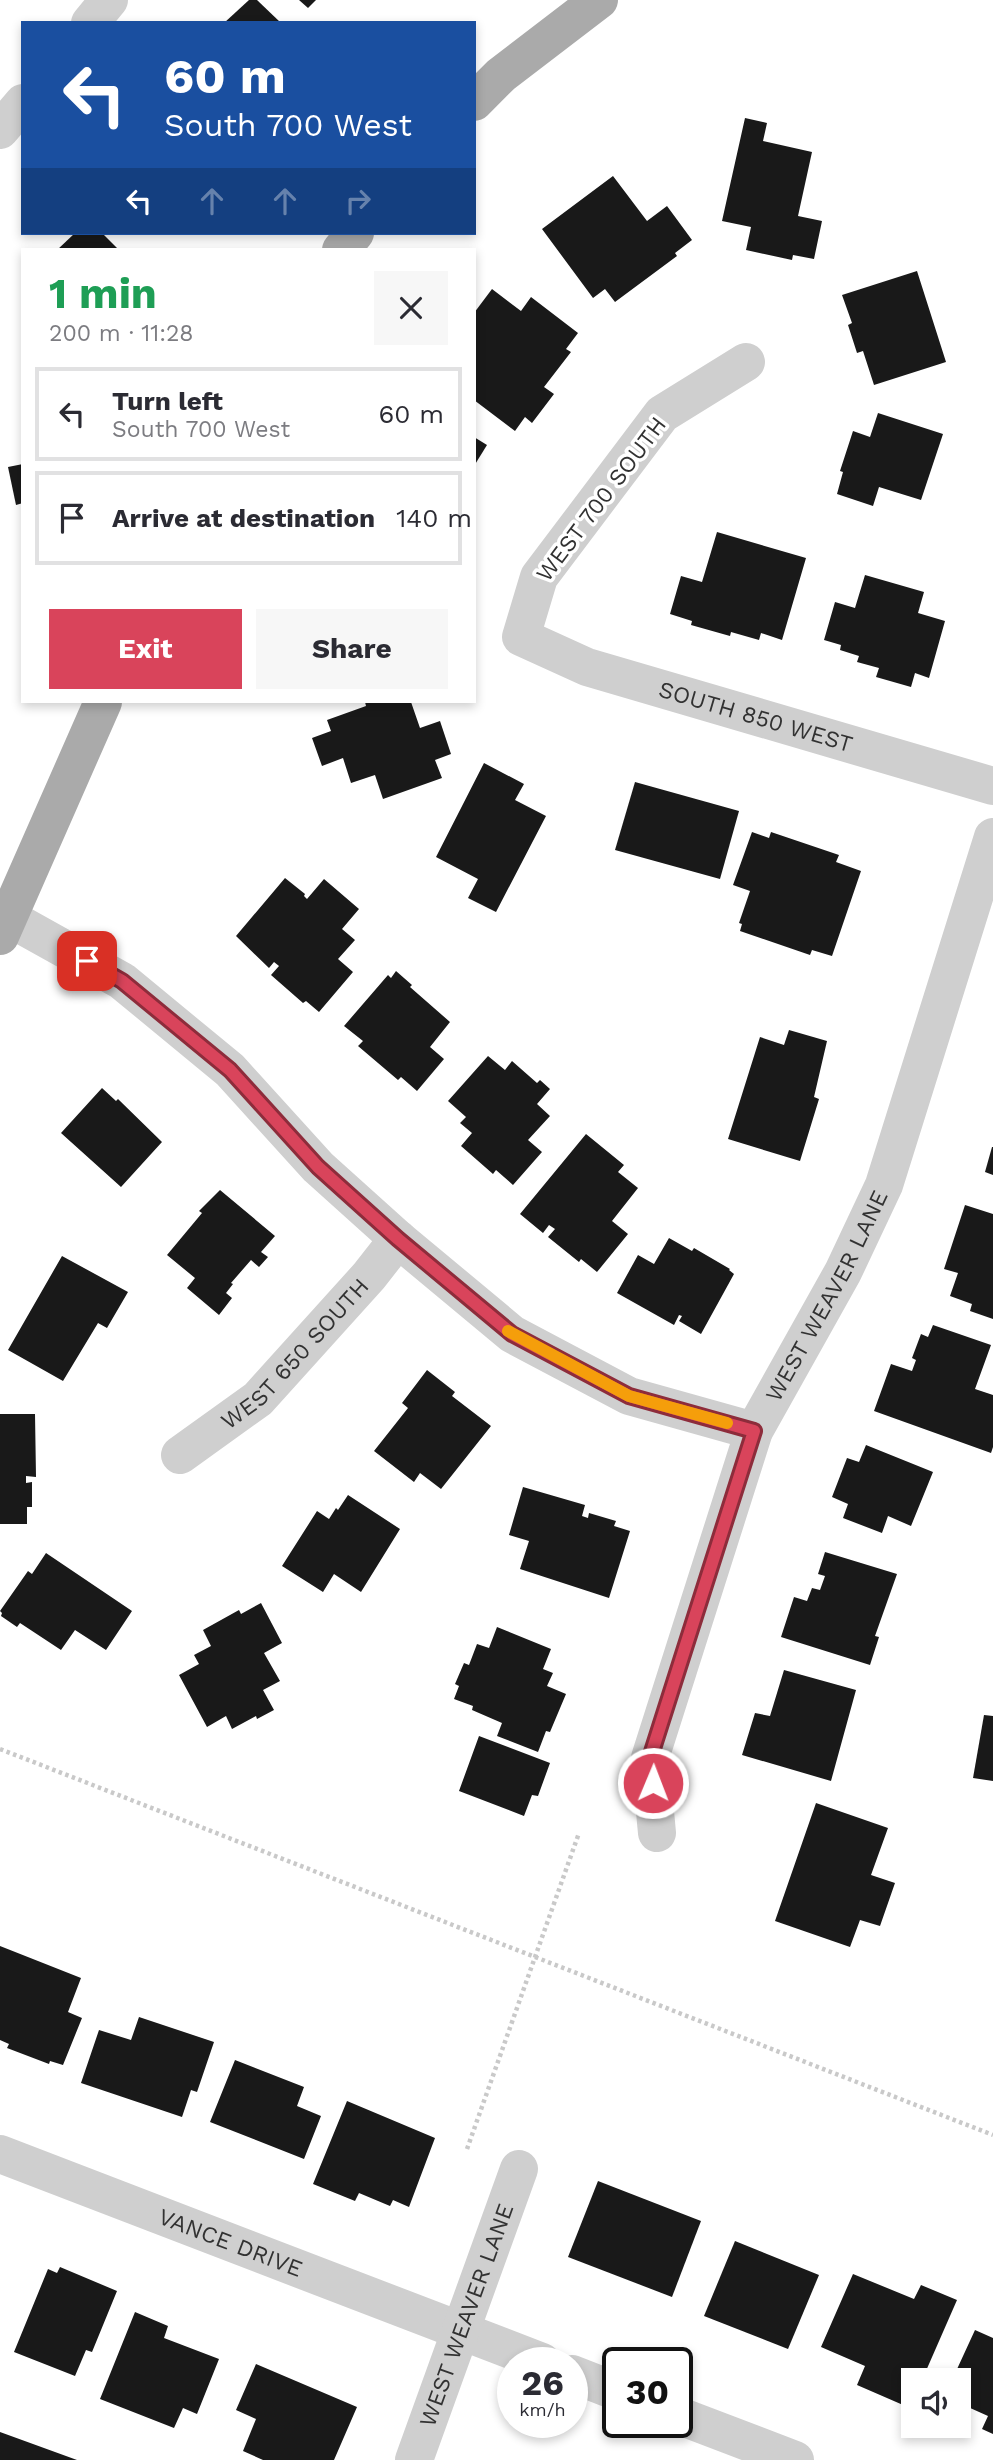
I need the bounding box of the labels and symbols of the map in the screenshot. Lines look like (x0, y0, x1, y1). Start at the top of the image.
street label: WEST 700 SOUTH (531, 412, 672, 587)
street label: SOUTH 850 WEST (655, 676, 856, 758)
pin (57, 931, 117, 991)
street label: WEST WEAVER LANE (760, 1186, 894, 1407)
street label: WEST 650 SOUTH (216, 1273, 374, 1435)
position arrow (616, 1746, 690, 1820)
street label: WEST WEAVER LANE (414, 2200, 519, 2431)
street label: VANCE DRIVE (155, 2203, 306, 2283)
speed limit sign: 30 (602, 2347, 693, 2438)

